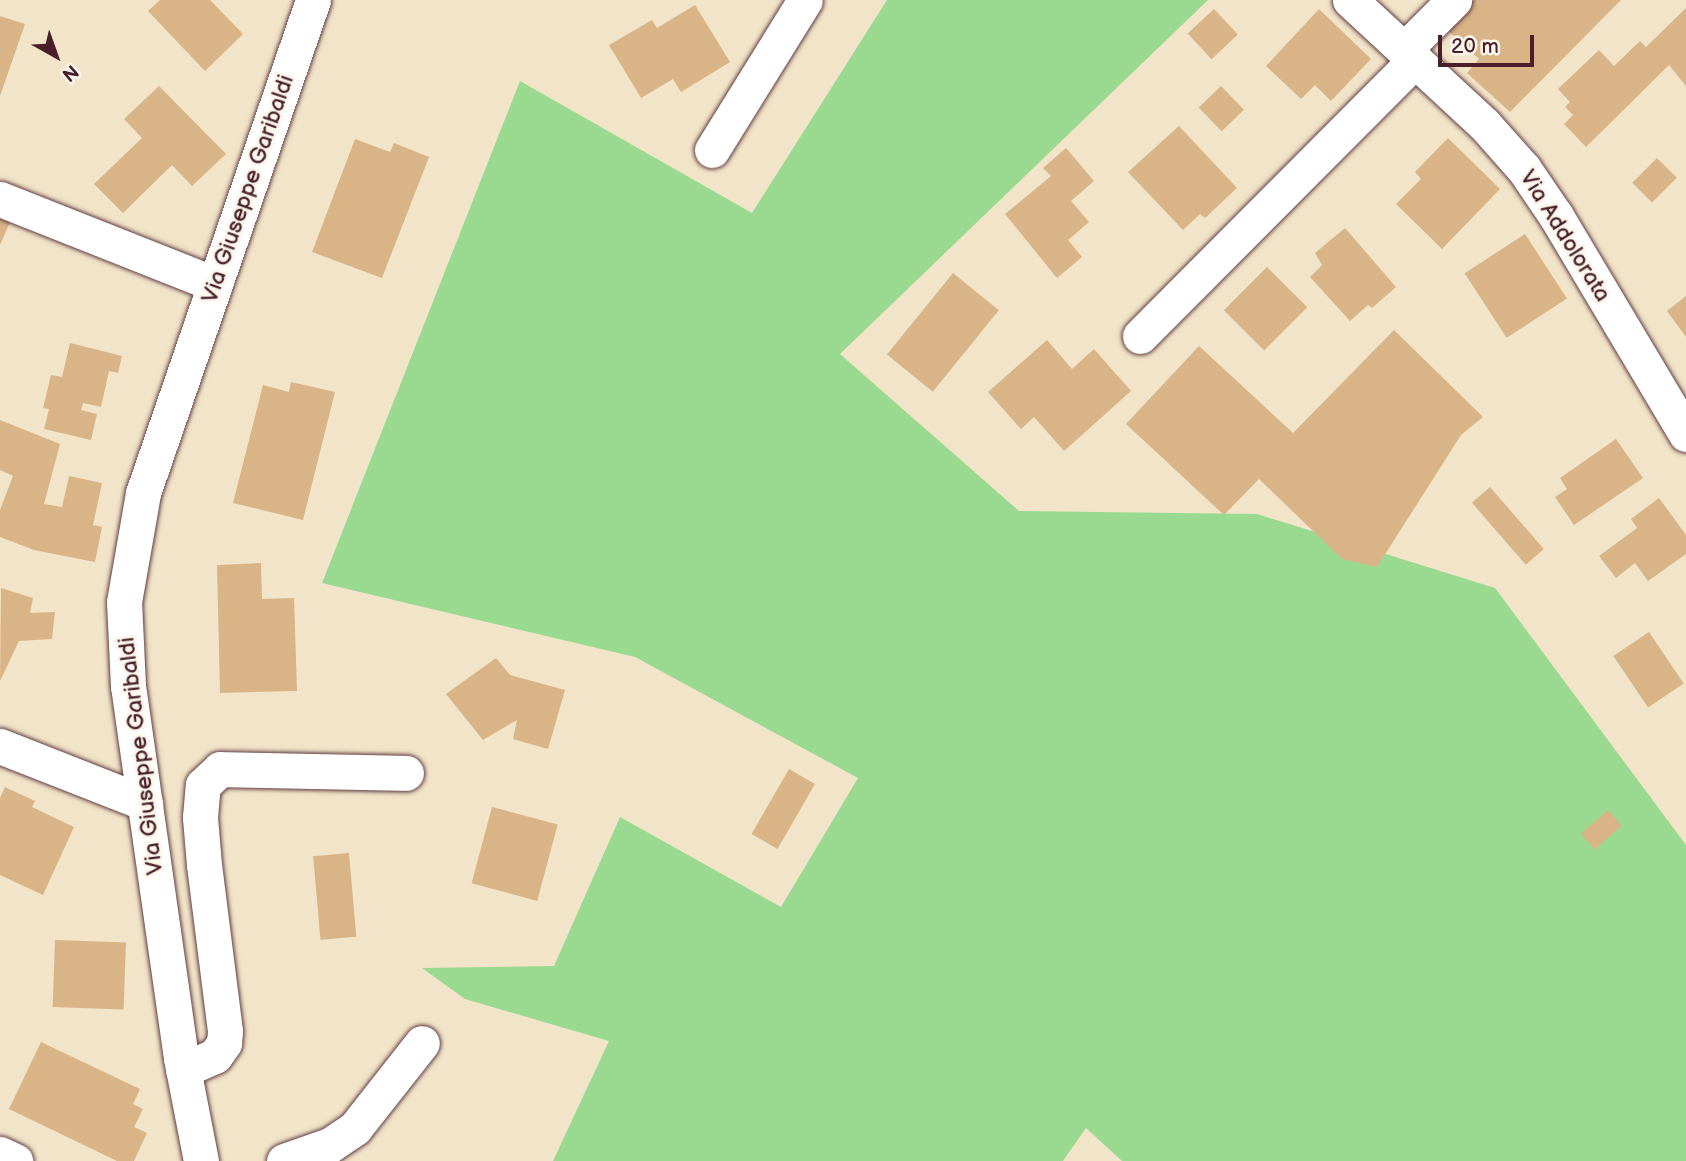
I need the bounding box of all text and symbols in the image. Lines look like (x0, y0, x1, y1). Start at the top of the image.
north arrow (21, 21, 91, 91)
scale bar (1441, 21, 1537, 65)
text: 20 m (1451, 34, 1499, 59)
text: N (57, 59, 83, 86)
street label: Via Giuseppe Garibaldi (196, 71, 300, 307)
street label: Via Addolorata (1514, 165, 1616, 307)
street label: Via Giuseppe Garibaldi (113, 636, 169, 876)

